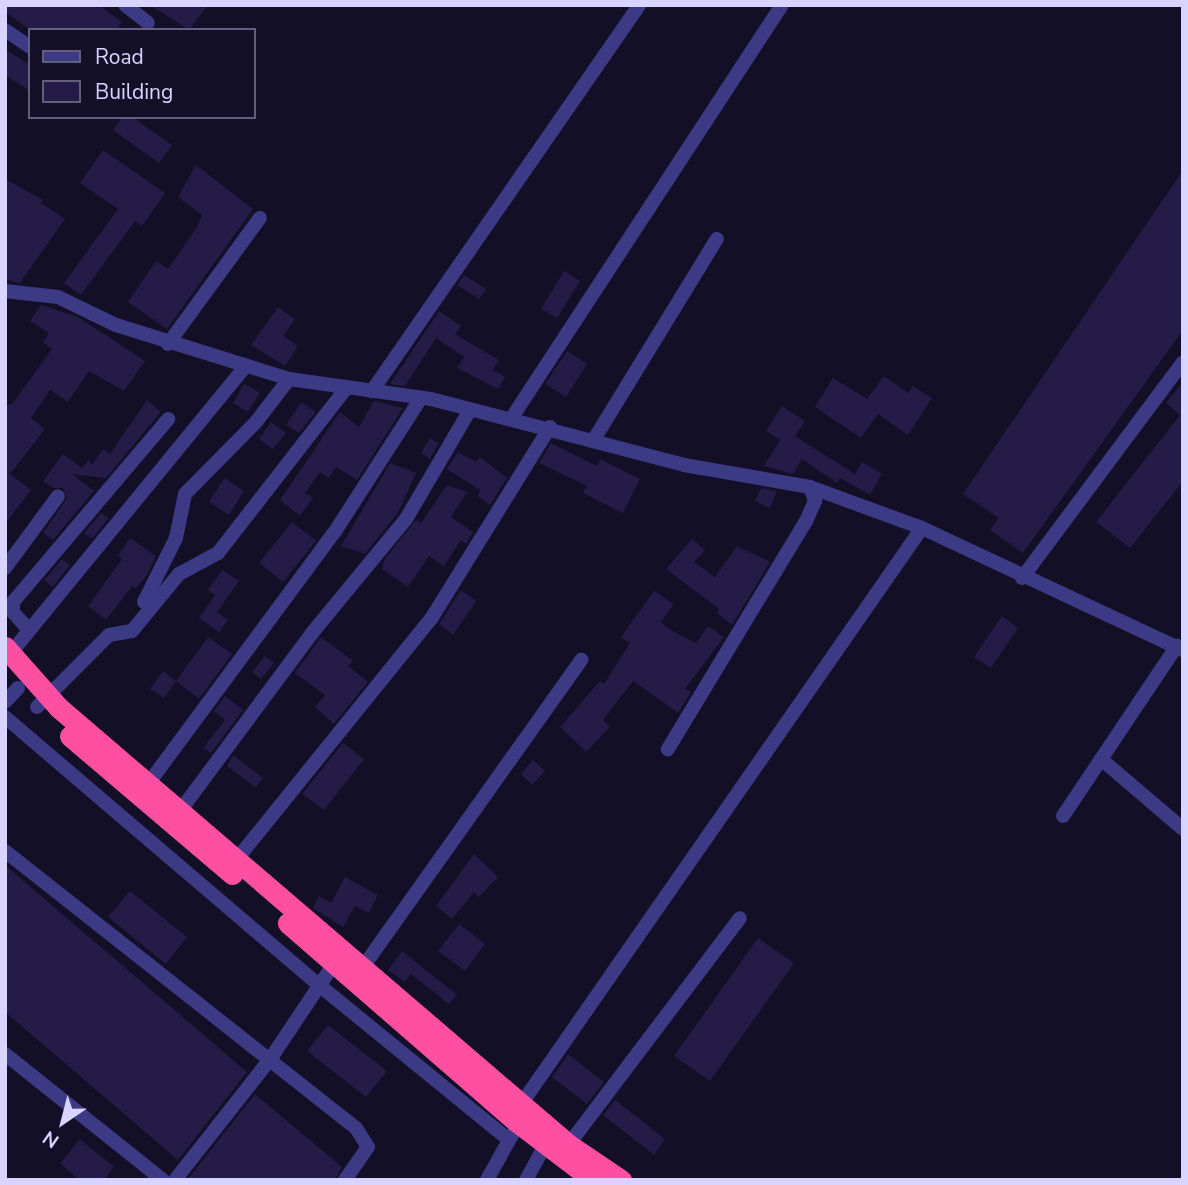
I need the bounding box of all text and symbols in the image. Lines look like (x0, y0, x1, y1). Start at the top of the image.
legend (28, 28, 256, 119)
text: Road (95, 43, 144, 71)
text: Building (95, 78, 173, 106)
north arrow (28, 1087, 98, 1157)
text: N (38, 1124, 64, 1154)

